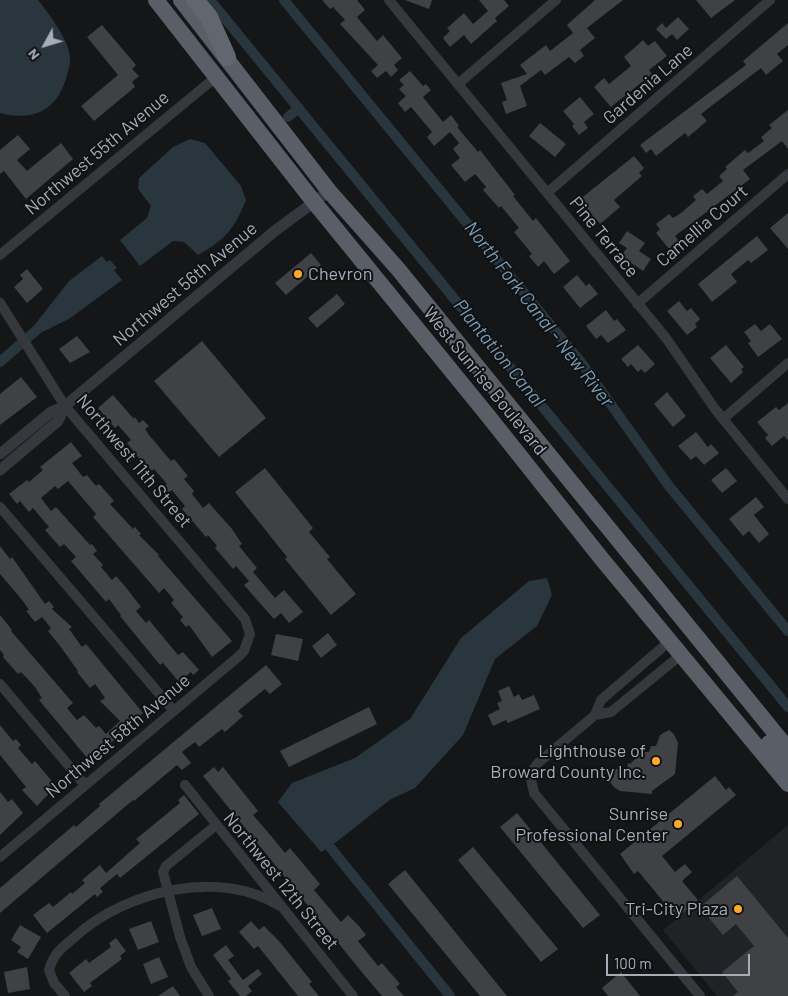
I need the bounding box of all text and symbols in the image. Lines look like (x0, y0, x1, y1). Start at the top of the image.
north arrow (20, 20, 70, 70)
street label: Gardenia Lane (599, 39, 697, 129)
text: N (23, 46, 42, 64)
street label: Northwest 55th Avenue (21, 86, 173, 220)
street label: Camellia Court (652, 181, 752, 271)
street label: Pine Terrace (565, 192, 643, 282)
street label: Northwest 56th Avenue (109, 217, 261, 351)
water label: North Fork Canal - New River (459, 217, 619, 411)
place label: Chevron (308, 263, 372, 285)
marker: Chevron (292, 268, 304, 280)
water label: Plantation Canal (449, 294, 549, 412)
street label: West Sunrise Boulevard (419, 303, 551, 459)
street label: Northwest 11th Street (72, 390, 196, 532)
street label: Northwest 58th Avenue (42, 669, 194, 803)
place label: Lighthouse of Broward County Inc. (490, 740, 646, 782)
marker: Lighthouse of Broward County Inc. (650, 755, 662, 767)
place label: Sunrise Professional Center (515, 803, 668, 846)
street label: Northwest 12th Street (219, 808, 343, 954)
marker: Sunrise Professional Center (672, 818, 684, 830)
place label: Tri-City Plaza (625, 898, 728, 920)
marker: Tri-City Plaza (732, 903, 744, 915)
scale bar (608, 944, 752, 976)
text: 100 m (614, 954, 652, 972)

